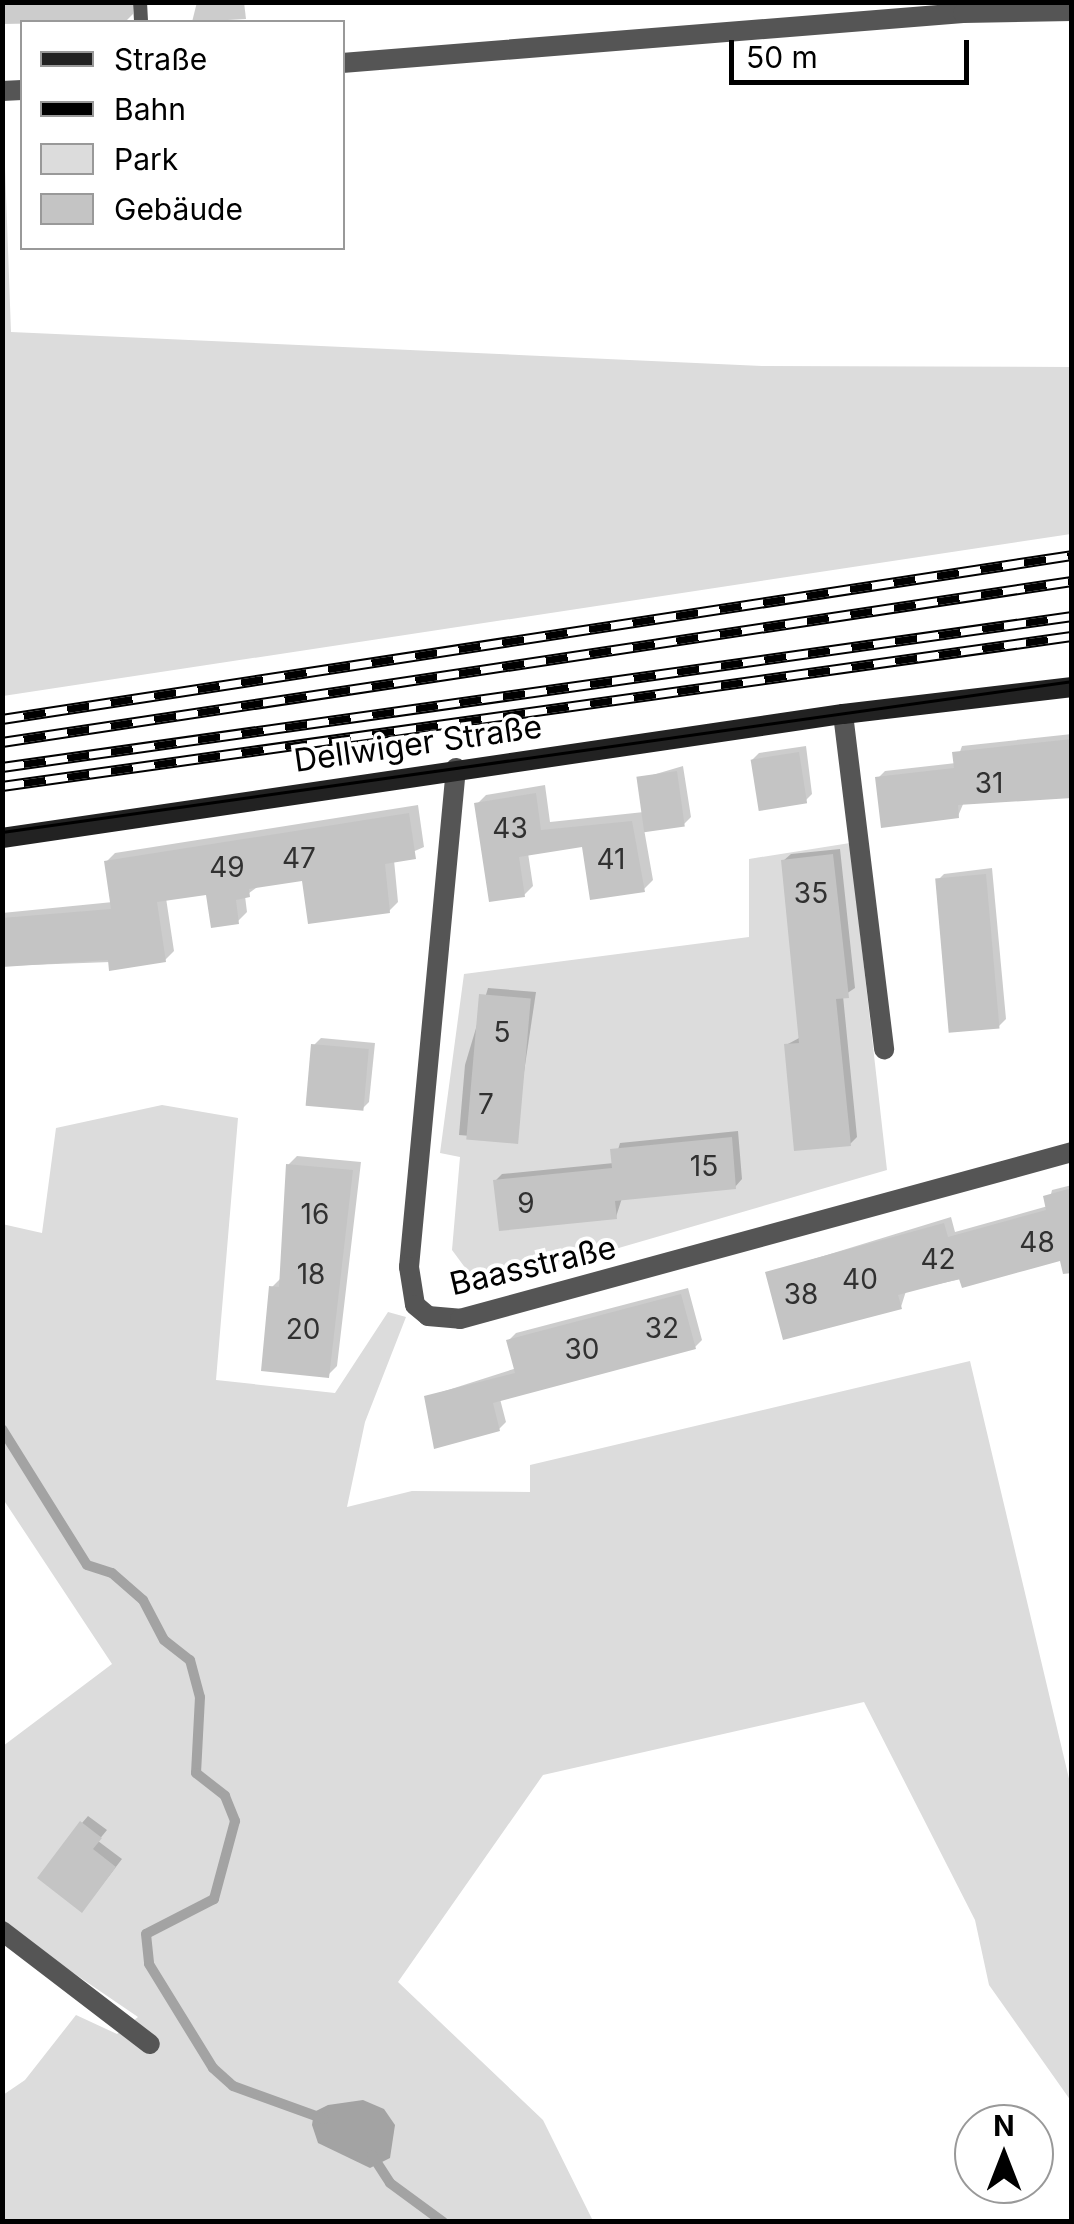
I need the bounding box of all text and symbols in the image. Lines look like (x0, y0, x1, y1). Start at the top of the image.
legend (20, 20, 345, 250)
scale bar (734, 20, 974, 82)
text: 50 m (746, 39, 818, 75)
text: Straße (114, 41, 207, 77)
text: Bahn (114, 91, 186, 127)
text: Park (114, 141, 178, 177)
text: Gebäude (114, 191, 243, 227)
street label: Dellwiger Straße (292, 708, 544, 780)
house number: 31 (975, 766, 1003, 800)
house number: 43 (492, 811, 528, 845)
house number: 47 (282, 841, 316, 875)
house number: 41 (597, 842, 625, 876)
house number: 49 (209, 850, 245, 884)
house number: 35 (794, 876, 828, 910)
house number: 5 (493, 1015, 511, 1049)
house number: 7 (478, 1087, 494, 1121)
house number: 15 (690, 1149, 718, 1183)
house number: 9 (517, 1186, 535, 1220)
house number: 16 (301, 1197, 329, 1231)
house number: 48 (1019, 1225, 1055, 1259)
street label: Baasstraße (446, 1228, 620, 1304)
house number: 42 (920, 1242, 956, 1276)
house number: 18 (297, 1257, 325, 1291)
house number: 40 (842, 1262, 878, 1296)
house number: 38 (784, 1277, 818, 1311)
house number: 32 (645, 1311, 679, 1345)
house number: 20 (286, 1312, 320, 1346)
house number: 30 (565, 1332, 599, 1366)
north arrow (954, 2104, 1054, 2204)
text: N (993, 2109, 1015, 2143)

